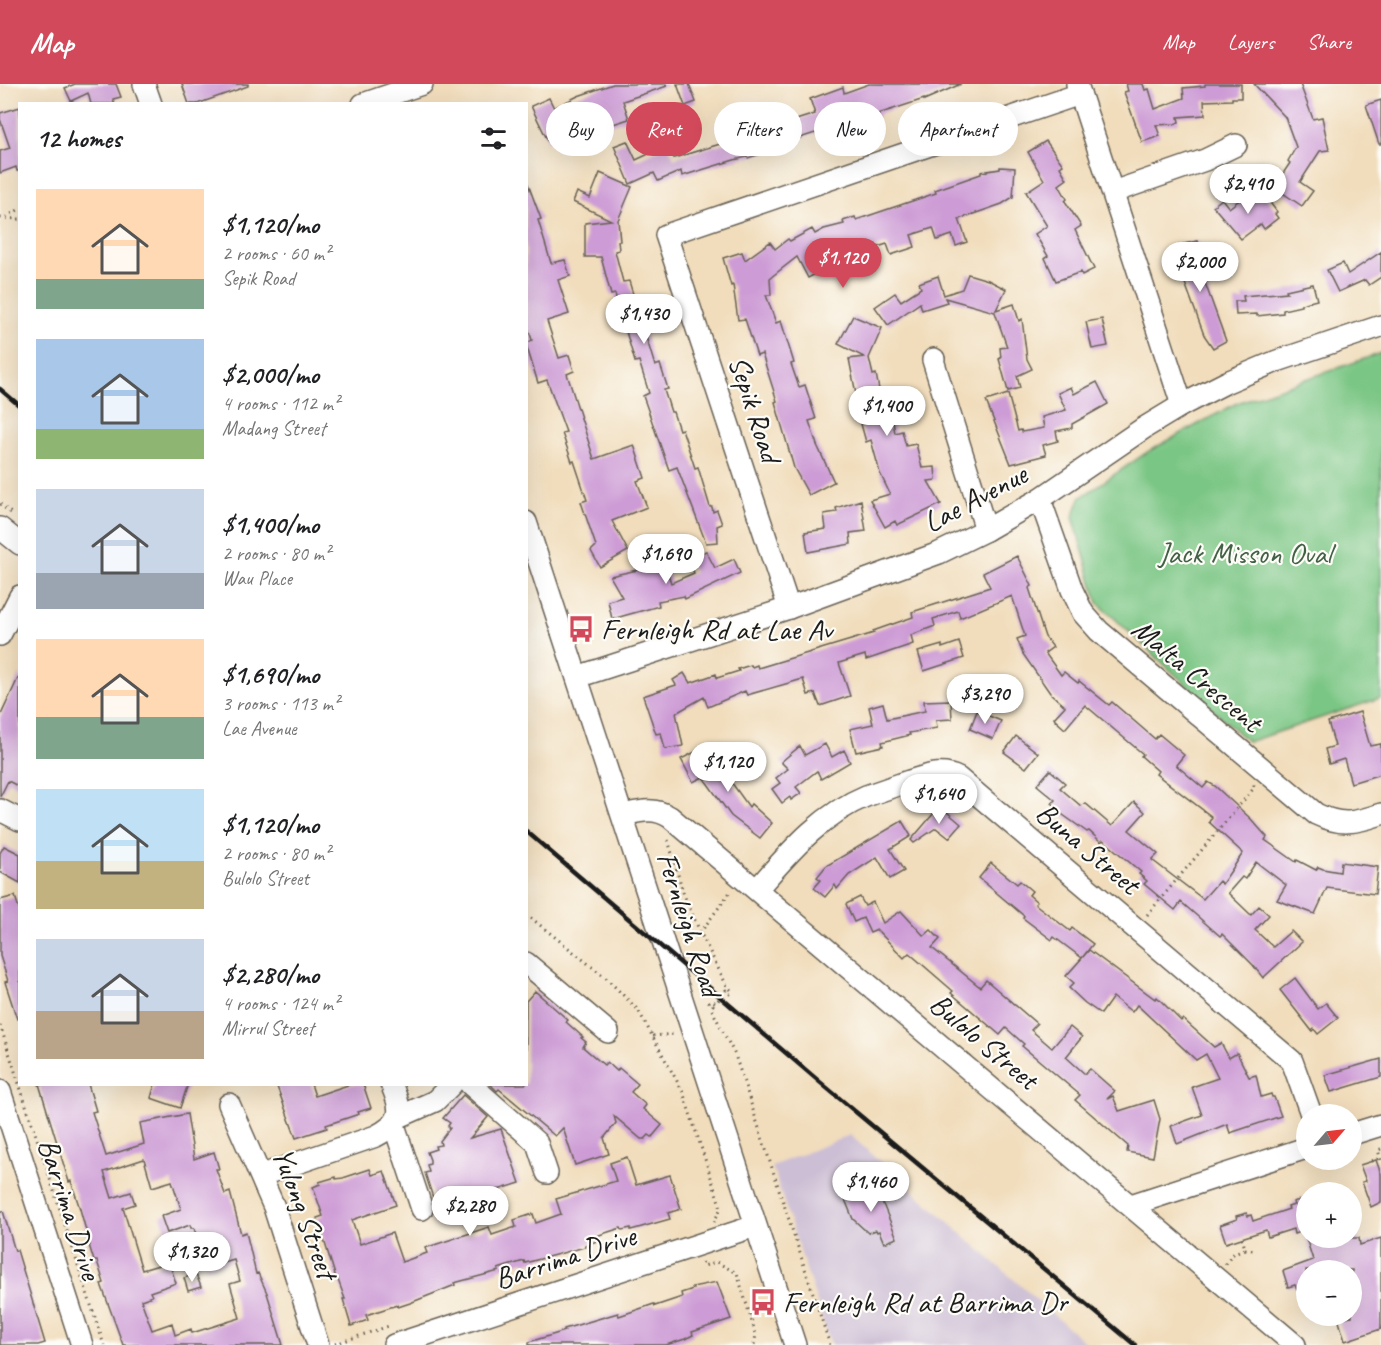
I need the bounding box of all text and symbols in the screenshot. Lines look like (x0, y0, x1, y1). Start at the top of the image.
text: Map (30, 25, 73, 60)
text: Map (1162, 29, 1195, 55)
text: Layers (1228, 29, 1274, 55)
text: Share (1307, 29, 1351, 55)
chip: Buy (546, 102, 614, 156)
chip: Rent (626, 102, 702, 156)
chip: Filters (714, 102, 802, 156)
chip: New (814, 102, 886, 156)
chip: Apartment (898, 102, 1018, 156)
text: 12 homes (36, 122, 121, 155)
icon: filters (477, 122, 510, 155)
pin: $2,410 (1199, 164, 1297, 215)
text: $2,410 (1224, 171, 1272, 196)
text: $1,120/mo (222, 208, 319, 241)
icon: home (84, 213, 156, 285)
pin: $1,120 (794, 238, 892, 289)
text: 2 rooms · 60 m² (222, 241, 330, 266)
pin: $2,000 (1151, 242, 1249, 293)
text: $1,120 (819, 245, 867, 270)
text: $2,000 (1176, 249, 1224, 274)
text: Sepik Road (222, 266, 295, 291)
pin: $1,430 (595, 294, 693, 345)
text: $1,430 (620, 301, 668, 326)
street label: Sepik Road (720, 351, 791, 471)
text: $2,000/mo (222, 358, 319, 391)
icon: home (84, 363, 156, 435)
pin: $1,400 (838, 386, 936, 437)
text: 4 rooms · 112 m² (222, 391, 339, 416)
text: $1,400 (863, 393, 911, 418)
text: Madang Street (222, 416, 326, 441)
street label: Lae Avenue (917, 454, 1035, 541)
text: $1,400/mo (222, 508, 319, 541)
icon: home (84, 513, 156, 585)
pin: $1,690 (617, 534, 715, 585)
park label: Jack Misson Oval (1157, 534, 1336, 572)
text: 2 rooms · 80 m² (222, 541, 330, 566)
text: $1,690 (641, 541, 691, 566)
text: Wau Place (222, 566, 292, 591)
place label: Fernleigh Rd at Lae Av (601, 610, 835, 648)
street label: Malta Crescent (1124, 610, 1272, 742)
bus stop icon: Fernleigh Rd at Lae Av (566, 614, 596, 644)
text: $1,690/mo (222, 658, 319, 691)
icon: home (84, 663, 156, 735)
pin: $3,290 (936, 674, 1034, 725)
text: $3,290 (961, 681, 1009, 706)
text: 3 rooms · 113 m² (222, 691, 339, 716)
text: Lae Avenue (222, 716, 297, 741)
pin: $1,120 (679, 742, 777, 793)
text: $1,120 (704, 749, 752, 774)
pin: $1,640 (890, 774, 988, 825)
text: $1,640 (914, 781, 964, 806)
street label: Buna Street (1028, 794, 1150, 904)
text: $1,120/mo (222, 808, 319, 841)
icon: home (84, 813, 156, 885)
text: 2 rooms · 80 m² (222, 841, 330, 866)
street label: Fernleigh Road (648, 847, 731, 1005)
text: Bulolo Street (222, 866, 309, 891)
text: $2,280/mo (222, 958, 319, 991)
icon: home (84, 963, 156, 1035)
street label: Bulolo Street (922, 985, 1048, 1099)
text: 4 rooms · 124 m² (222, 991, 339, 1016)
text: Mirrul Street (222, 1016, 314, 1041)
north arrow (1296, 1104, 1362, 1170)
map controls (1296, 1104, 1362, 1326)
street label: Barrima Drive (29, 1134, 111, 1287)
street label: Yulong Street (264, 1142, 348, 1288)
pin: $1,460 (822, 1162, 920, 1213)
text: $1,460 (846, 1169, 896, 1194)
button: + (1296, 1182, 1362, 1248)
pin: $2,280 (421, 1186, 519, 1237)
text: $2,280 (446, 1193, 494, 1218)
street label: Barrima Drive (490, 1216, 643, 1298)
pin: $1,320 (143, 1232, 241, 1283)
text: $1,320 (168, 1239, 216, 1264)
button: − (1296, 1260, 1362, 1326)
place label: Fernleigh Rd at Barrima Dr (783, 1283, 1069, 1321)
bus stop icon: Fernleigh Rd at Barrima Dr (748, 1287, 778, 1317)

